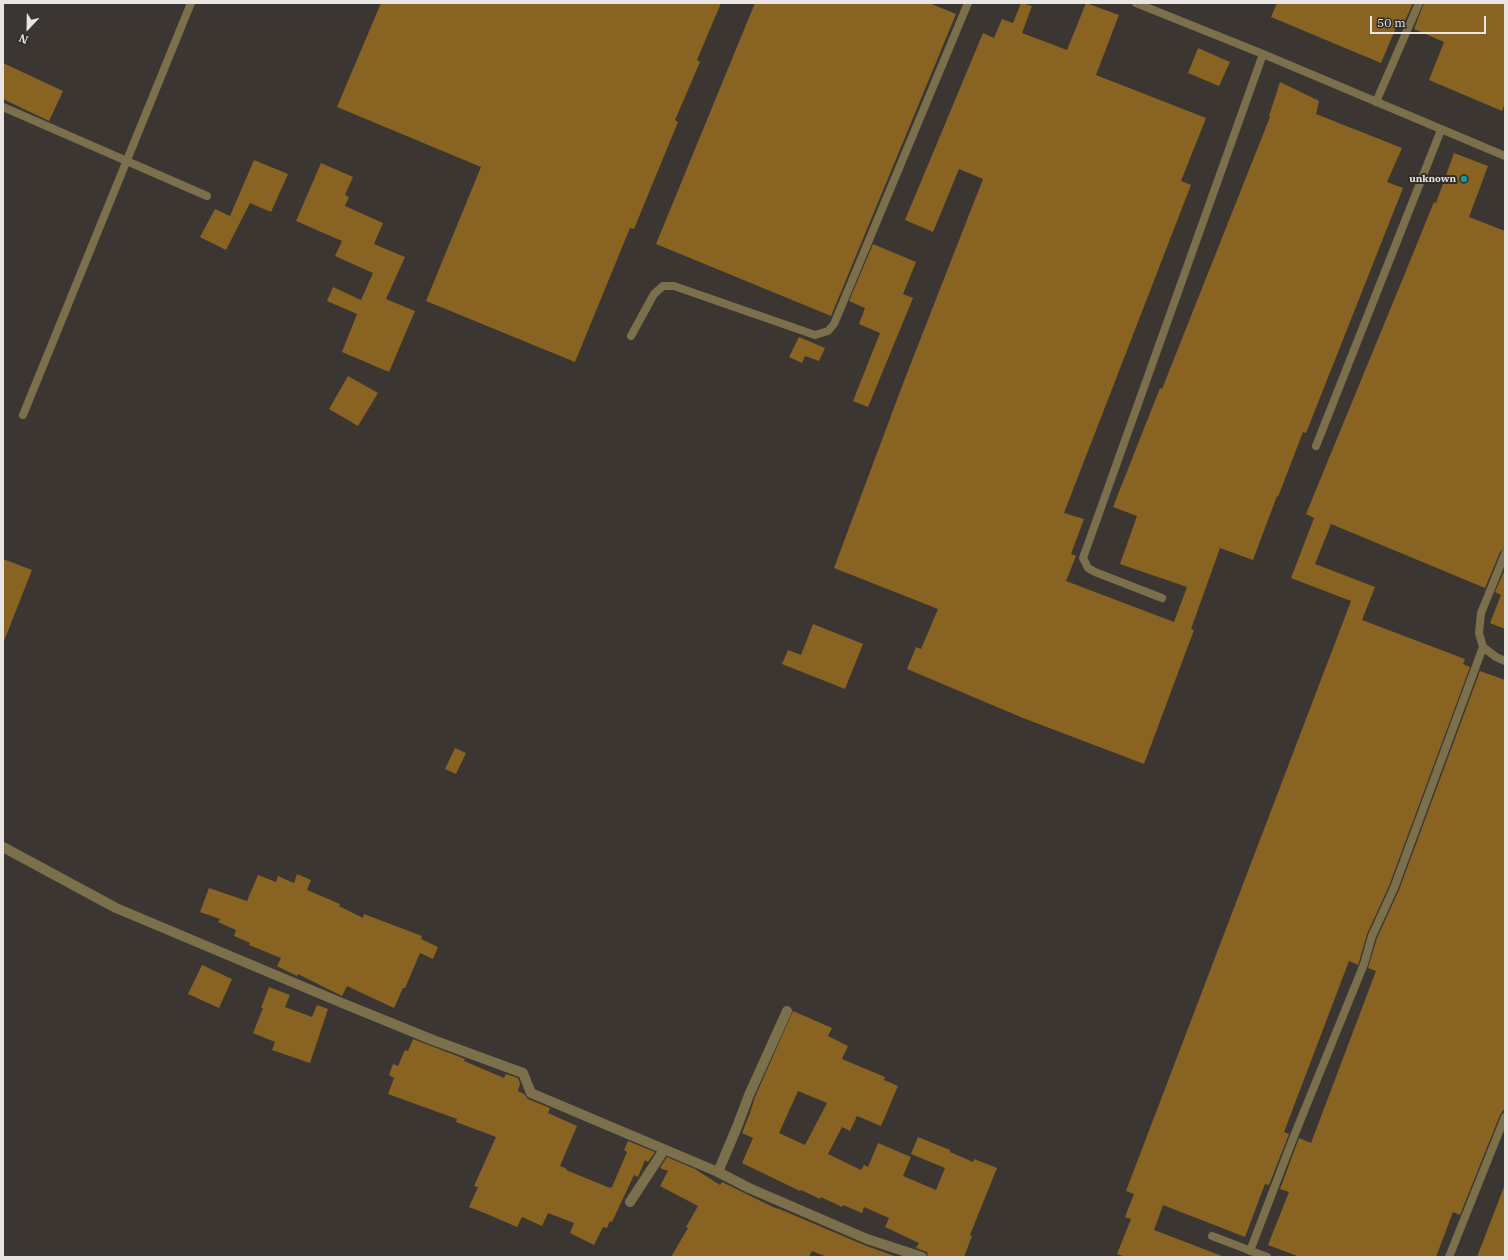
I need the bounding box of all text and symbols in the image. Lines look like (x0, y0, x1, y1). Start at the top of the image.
north arrow (8, 8, 48, 48)
scale bar (1372, 8, 1488, 34)
text: 50 m (1377, 15, 1406, 30)
text: N (17, 31, 30, 47)
place label: unknown (1409, 173, 1456, 185)
marker: unknown (1459, 174, 1469, 184)

